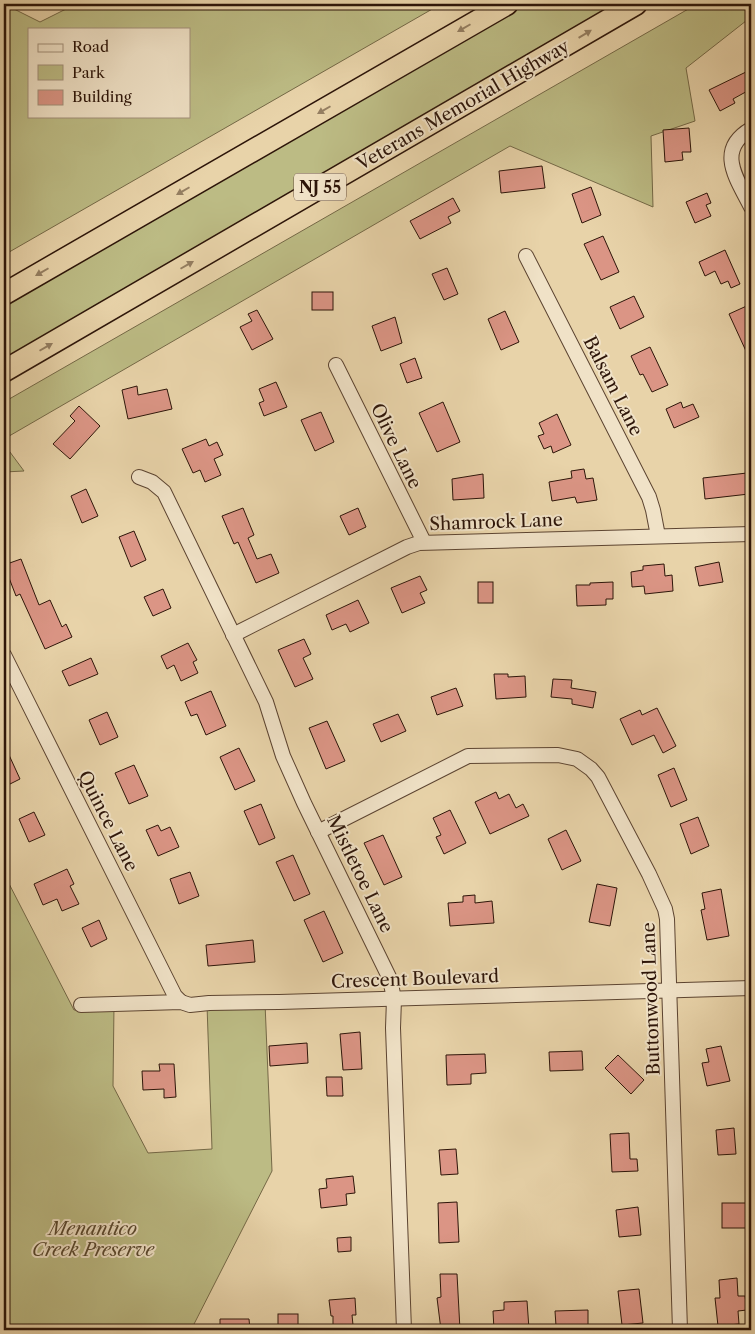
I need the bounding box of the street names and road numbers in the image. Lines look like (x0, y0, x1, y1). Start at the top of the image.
street label: Veterans Memorial Highway (352, 35, 574, 175)
road number: NJ 55 (294, 173, 346, 200)
street label: Balsam Lane (578, 332, 648, 440)
street label: Olive Lane (366, 400, 426, 492)
street label: Shamrock Lane (429, 509, 563, 535)
street label: Quince Lane (73, 767, 143, 875)
street label: Mistletoe Lane (322, 812, 398, 936)
street label: Buttonwood Lane (637, 922, 665, 1076)
street label: Crescent Boulevard (331, 965, 499, 993)

